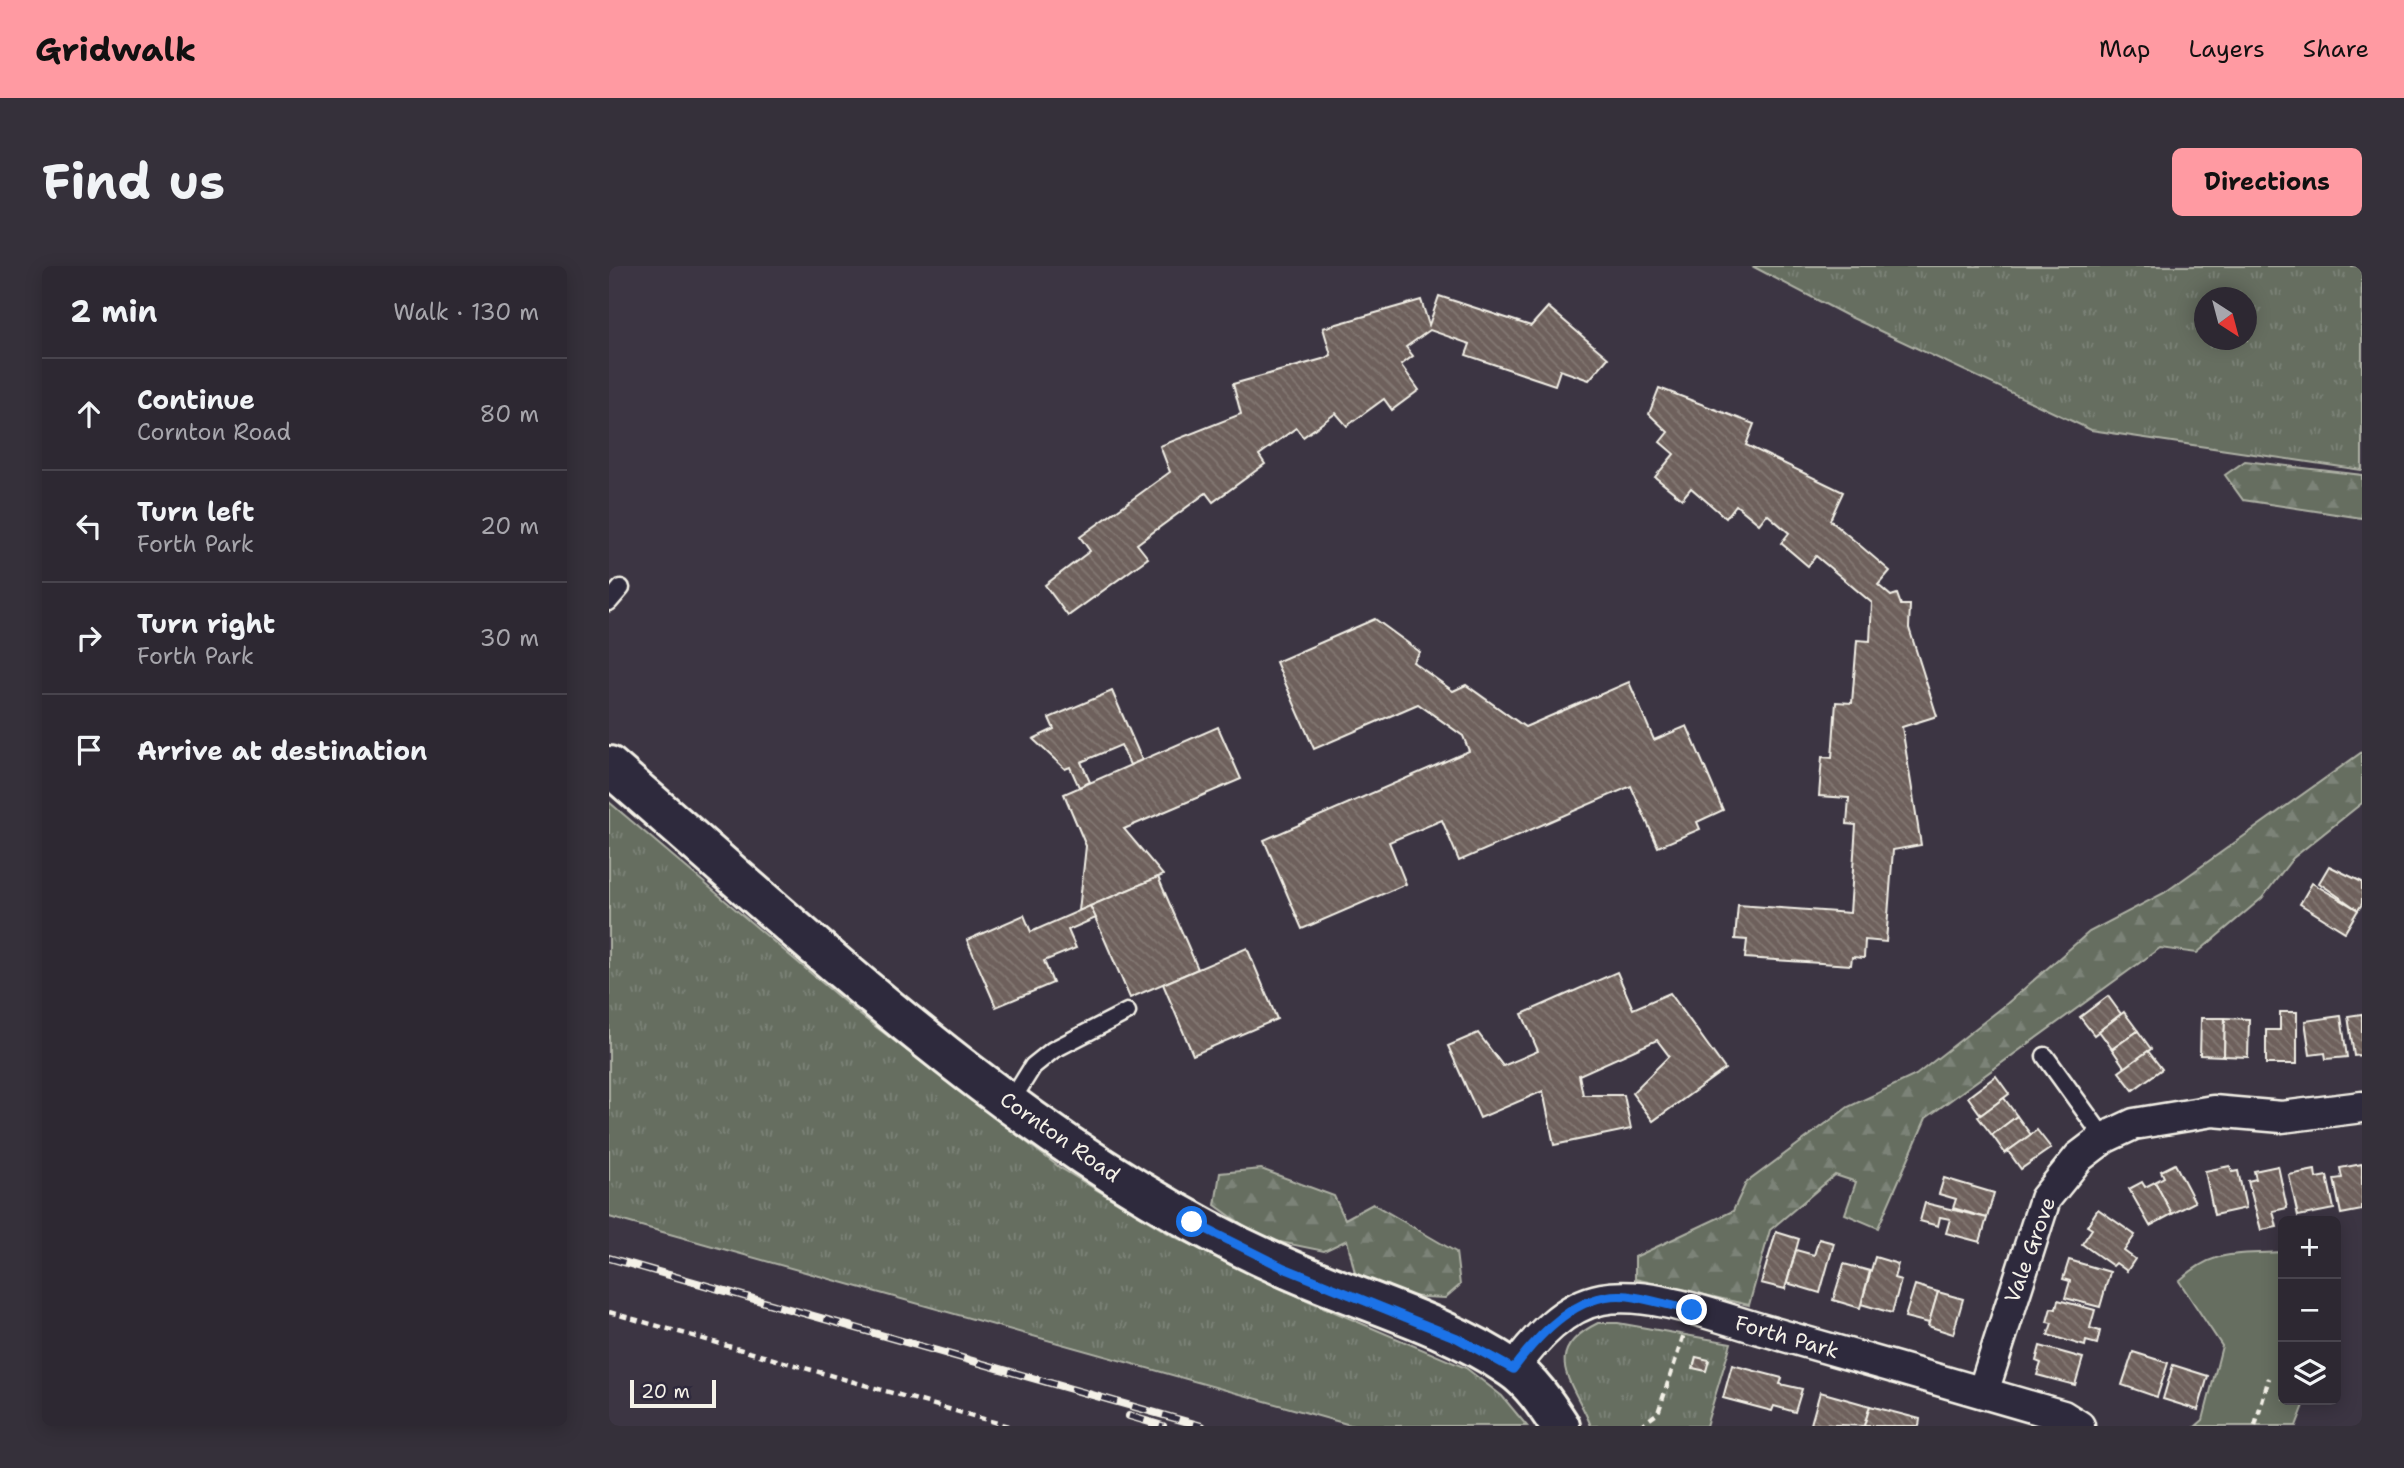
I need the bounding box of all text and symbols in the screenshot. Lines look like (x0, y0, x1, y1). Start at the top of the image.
text: Gridwalk (35, 27, 196, 72)
text: Map (2099, 33, 2150, 65)
text: Layers (2188, 33, 2265, 65)
text: Share (2303, 33, 2369, 65)
button: Directions (2172, 148, 2362, 216)
text: Find us (42, 149, 225, 215)
north arrow (2194, 287, 2257, 350)
text: 2 min (70, 291, 157, 332)
text: Walk · 130 m (393, 297, 539, 327)
text: Continue (137, 382, 255, 417)
icon: ahead (70, 395, 108, 433)
text: 80 m (480, 399, 539, 429)
text: Cornton Road (137, 417, 291, 447)
text: Turn left (137, 494, 254, 529)
icon: left (70, 507, 108, 545)
text: 20 m (480, 511, 539, 541)
text: Forth Park (137, 529, 254, 559)
text: Turn right (137, 606, 275, 641)
icon: right (70, 619, 108, 657)
text: 30 m (480, 623, 539, 653)
text: Forth Park (137, 641, 254, 671)
icon: arrive (70, 731, 108, 769)
text: Arrive at destination (137, 733, 427, 768)
street label: Cornton Road (994, 1085, 1126, 1189)
street label: Vale Grove (1998, 1193, 2062, 1307)
route start (1176, 1206, 1207, 1237)
map controls (2278, 1216, 2341, 1405)
button: + (2278, 1216, 2341, 1279)
button: − (2278, 1279, 2341, 1342)
route end (1676, 1294, 1707, 1325)
street label: Forth Park (1732, 1309, 1842, 1365)
button: layers (2278, 1342, 2341, 1405)
scale bar (630, 1377, 716, 1409)
text: 20 m (641, 1379, 690, 1404)

